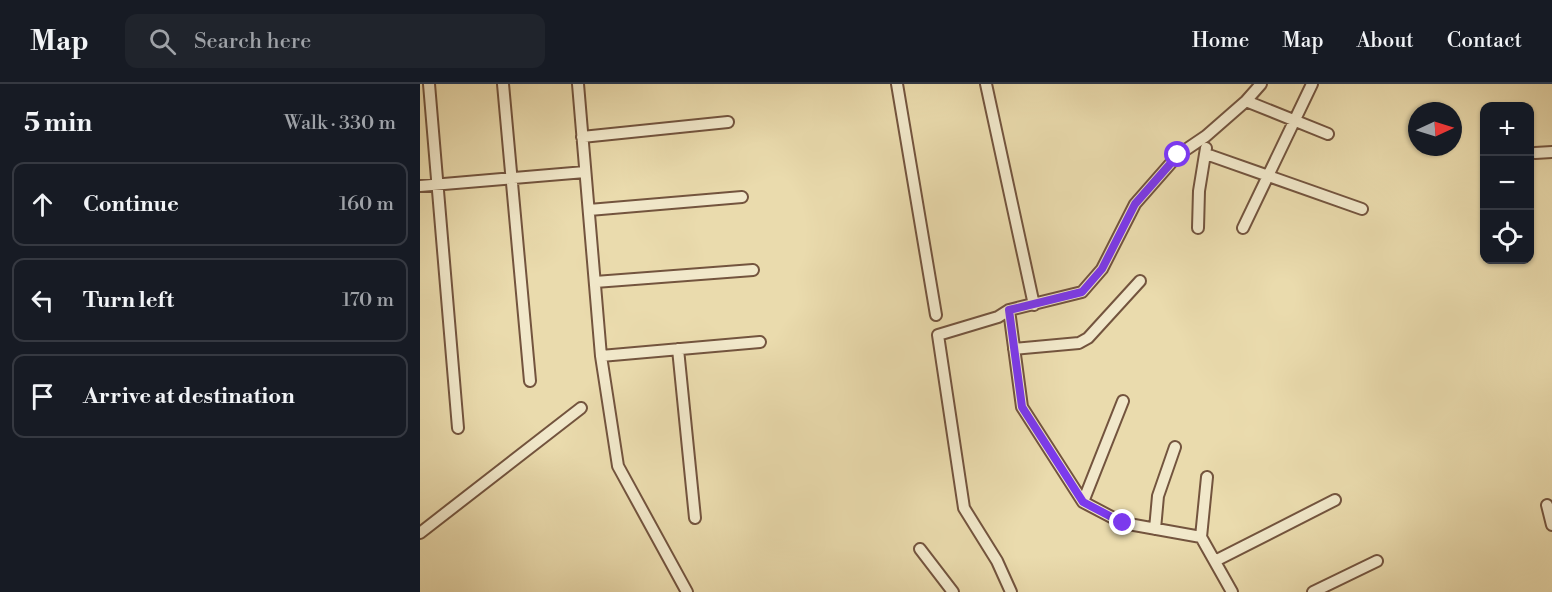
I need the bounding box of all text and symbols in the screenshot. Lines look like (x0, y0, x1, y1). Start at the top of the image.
search box (125, 14, 545, 68)
text: Map (30, 24, 89, 59)
icon: search (146, 25, 179, 58)
text: Search here (194, 28, 311, 55)
text: Home (1192, 28, 1249, 54)
text: Map (1282, 28, 1324, 54)
text: About (1357, 28, 1414, 54)
text: Contact (1447, 28, 1522, 54)
north arrow (1408, 102, 1462, 156)
map controls (1480, 102, 1534, 264)
button: + (1480, 102, 1534, 156)
text: 5 min (24, 107, 92, 139)
text: Walk · 330 m (284, 111, 396, 136)
route start (1164, 141, 1190, 167)
button: − (1480, 156, 1534, 210)
icon: ahead (26, 188, 59, 221)
text: Continue (83, 191, 179, 218)
text: 160 m (339, 192, 394, 217)
button: locate (1480, 210, 1534, 264)
icon: left (26, 284, 59, 317)
text: Turn left (83, 287, 174, 314)
text: 170 m (342, 288, 394, 313)
icon: arrive (26, 380, 59, 413)
text: Arrive at destination (83, 383, 295, 410)
route end (1109, 509, 1135, 535)

